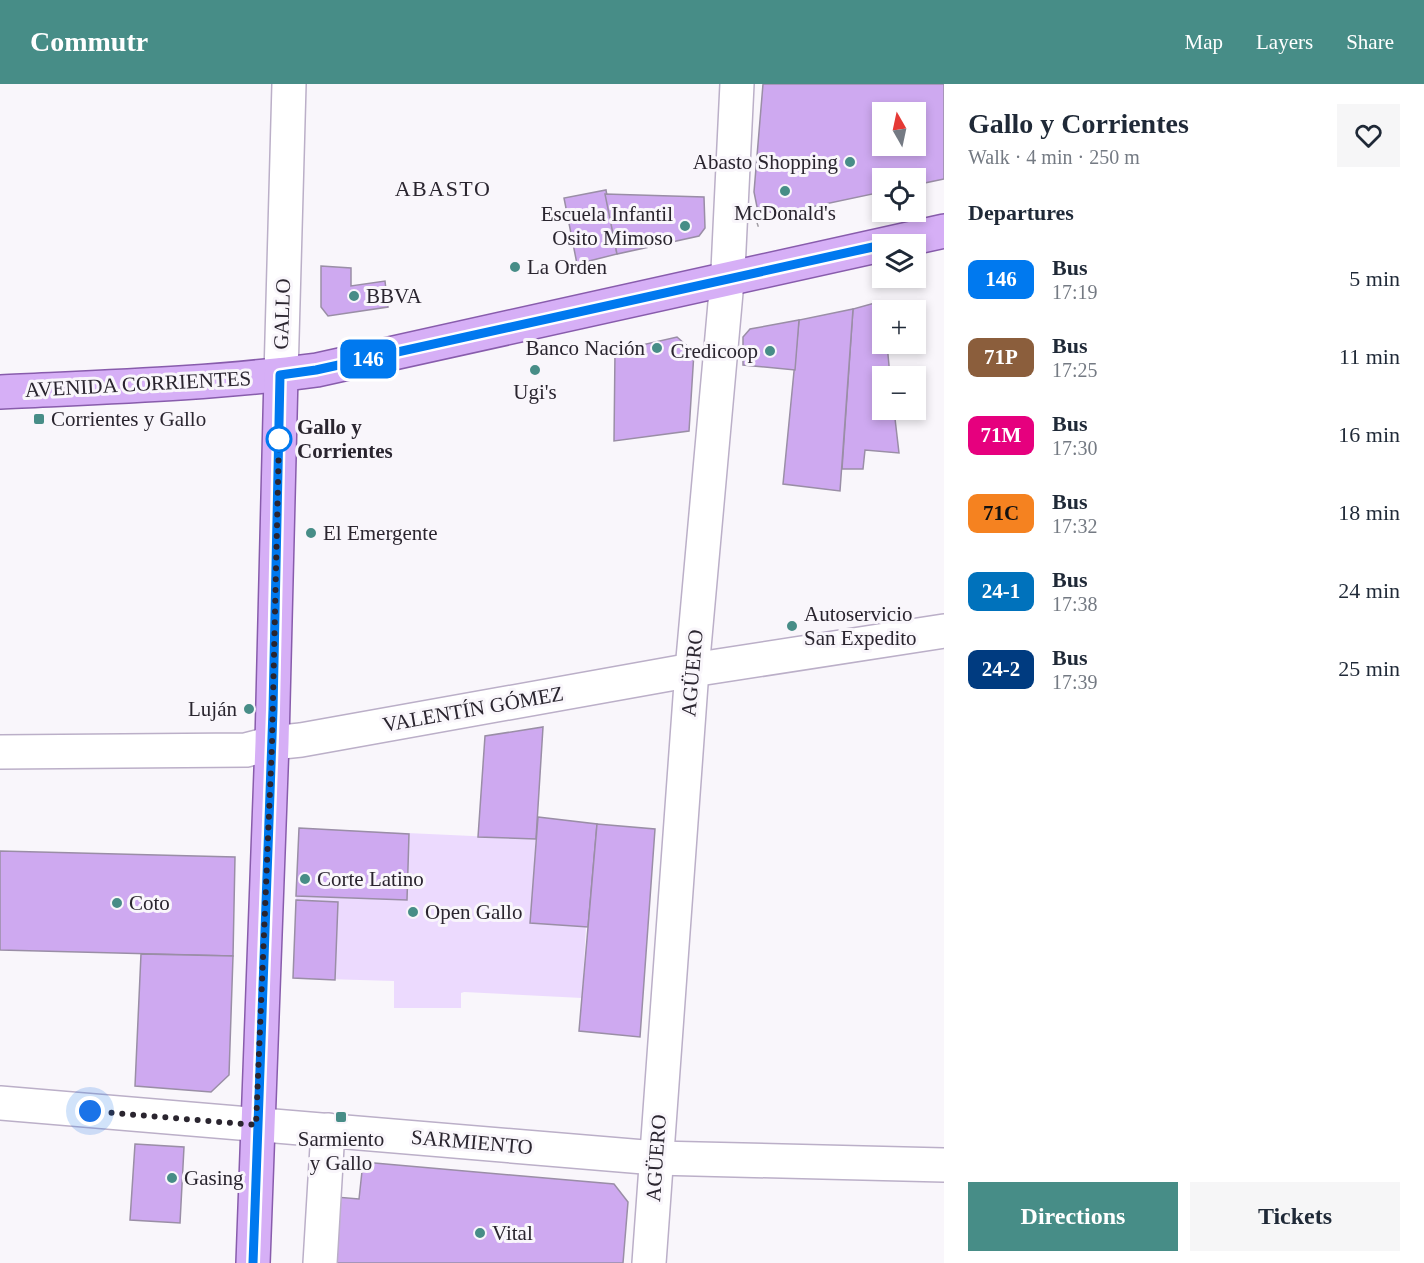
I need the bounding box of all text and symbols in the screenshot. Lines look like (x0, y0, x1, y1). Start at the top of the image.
text: Commutr (30, 26, 148, 57)
text: Map (1185, 30, 1223, 54)
text: Layers (1256, 30, 1313, 54)
text: Share (1346, 30, 1394, 54)
north arrow (872, 102, 926, 156)
map controls (872, 102, 926, 420)
button: heart (1337, 104, 1400, 167)
text: Gallo y Corrientes (968, 108, 1189, 139)
text: Walk · 4 min · 250 m (968, 146, 1140, 168)
place label: Abasto Shopping (693, 150, 838, 174)
marker: Abasto Shopping (843, 155, 857, 169)
button: locate (872, 168, 926, 222)
district label: ABASTO (395, 176, 491, 201)
marker: McDonald's (778, 184, 792, 198)
text: Departures (968, 200, 1074, 225)
place label: McDonald's (734, 201, 836, 225)
place label: Escuela Infantil Osito Mimoso (541, 202, 673, 250)
marker: Escuela Infantil Osito Mimoso (678, 219, 692, 233)
button: layers (872, 234, 926, 288)
place label: La Orden (527, 255, 607, 279)
text: Bus (1052, 255, 1087, 280)
marker: La Orden (508, 260, 522, 274)
text: 5 min (1349, 266, 1400, 291)
text: 146 (985, 267, 1017, 291)
street label: GALLO (269, 278, 295, 350)
text: 17:19 (1052, 281, 1098, 303)
place label: BBVA (366, 284, 422, 308)
marker: BBVA (347, 289, 361, 303)
button: + (872, 300, 926, 354)
text: Bus (1052, 333, 1087, 358)
place label: Banco Nación (525, 336, 645, 360)
place label: Credicoop (671, 339, 758, 363)
line badge: 146 (334, 340, 403, 378)
marker: Banco Nación (650, 341, 664, 355)
marker: Credicoop (763, 344, 777, 358)
text: 11 min (1339, 344, 1400, 369)
text: 71P (984, 345, 1018, 369)
text: 146 (352, 347, 384, 371)
text: 17:25 (1052, 359, 1098, 381)
marker: Ugi's (528, 363, 542, 377)
street label: AVENIDA CORRIENTES (24, 366, 252, 402)
button: − (872, 366, 926, 420)
place label: Ugi's (513, 380, 557, 404)
place label: Corrientes y Gallo (51, 407, 206, 431)
text: Bus (1052, 411, 1087, 436)
marker: Corrientes y Gallo (32, 412, 46, 426)
place label: Gallo y Corrientes (297, 415, 393, 463)
text: 16 min (1338, 422, 1400, 447)
text: 71M (981, 423, 1021, 447)
marker: Gallo y Corrientes (266, 426, 292, 452)
text: 17:30 (1052, 437, 1098, 459)
text: Bus (1052, 489, 1087, 514)
text: 18 min (1338, 500, 1400, 525)
text: 71C (983, 501, 1019, 525)
text: 17:32 (1052, 515, 1098, 537)
place label: El Emergente (323, 521, 438, 545)
marker: El Emergente (304, 526, 318, 540)
text: Bus (1052, 567, 1087, 592)
text: 24 min (1338, 578, 1400, 603)
text: 24-1 (982, 579, 1020, 603)
text: 17:38 (1052, 593, 1098, 615)
place label: Autoservicio San Expedito (804, 602, 917, 650)
marker: Autoservicio San Expedito (785, 619, 799, 633)
street label: AGÜERO (676, 628, 708, 718)
text: Bus (1052, 645, 1087, 670)
text: 25 min (1338, 656, 1400, 681)
text: 24-2 (982, 657, 1020, 681)
text: 17:39 (1052, 671, 1098, 693)
street label: VALENTÍN GÓMEZ (381, 681, 565, 737)
place label: Luján (188, 697, 237, 721)
marker: Luján (242, 702, 256, 716)
place label: Corte Latino (317, 867, 424, 891)
marker: Corte Latino (298, 872, 312, 886)
place label: Coto (129, 891, 170, 915)
marker: Coto (110, 896, 124, 910)
place label: Open Gallo (425, 900, 522, 924)
marker: Open Gallo (406, 905, 420, 919)
your location (75, 1096, 105, 1126)
marker: Sarmiento y Gallo (334, 1110, 348, 1124)
street label: AGÜERO (641, 1114, 671, 1202)
street label: SARMIENTO (410, 1125, 534, 1159)
place label: Sarmiento y Gallo (298, 1127, 384, 1175)
place label: Gasing (184, 1166, 244, 1190)
marker: Gasing (165, 1171, 179, 1185)
button: Directions (968, 1182, 1178, 1251)
button: Tickets (1190, 1182, 1400, 1251)
place label: Vital (492, 1221, 533, 1245)
marker: Vital (473, 1226, 487, 1240)

